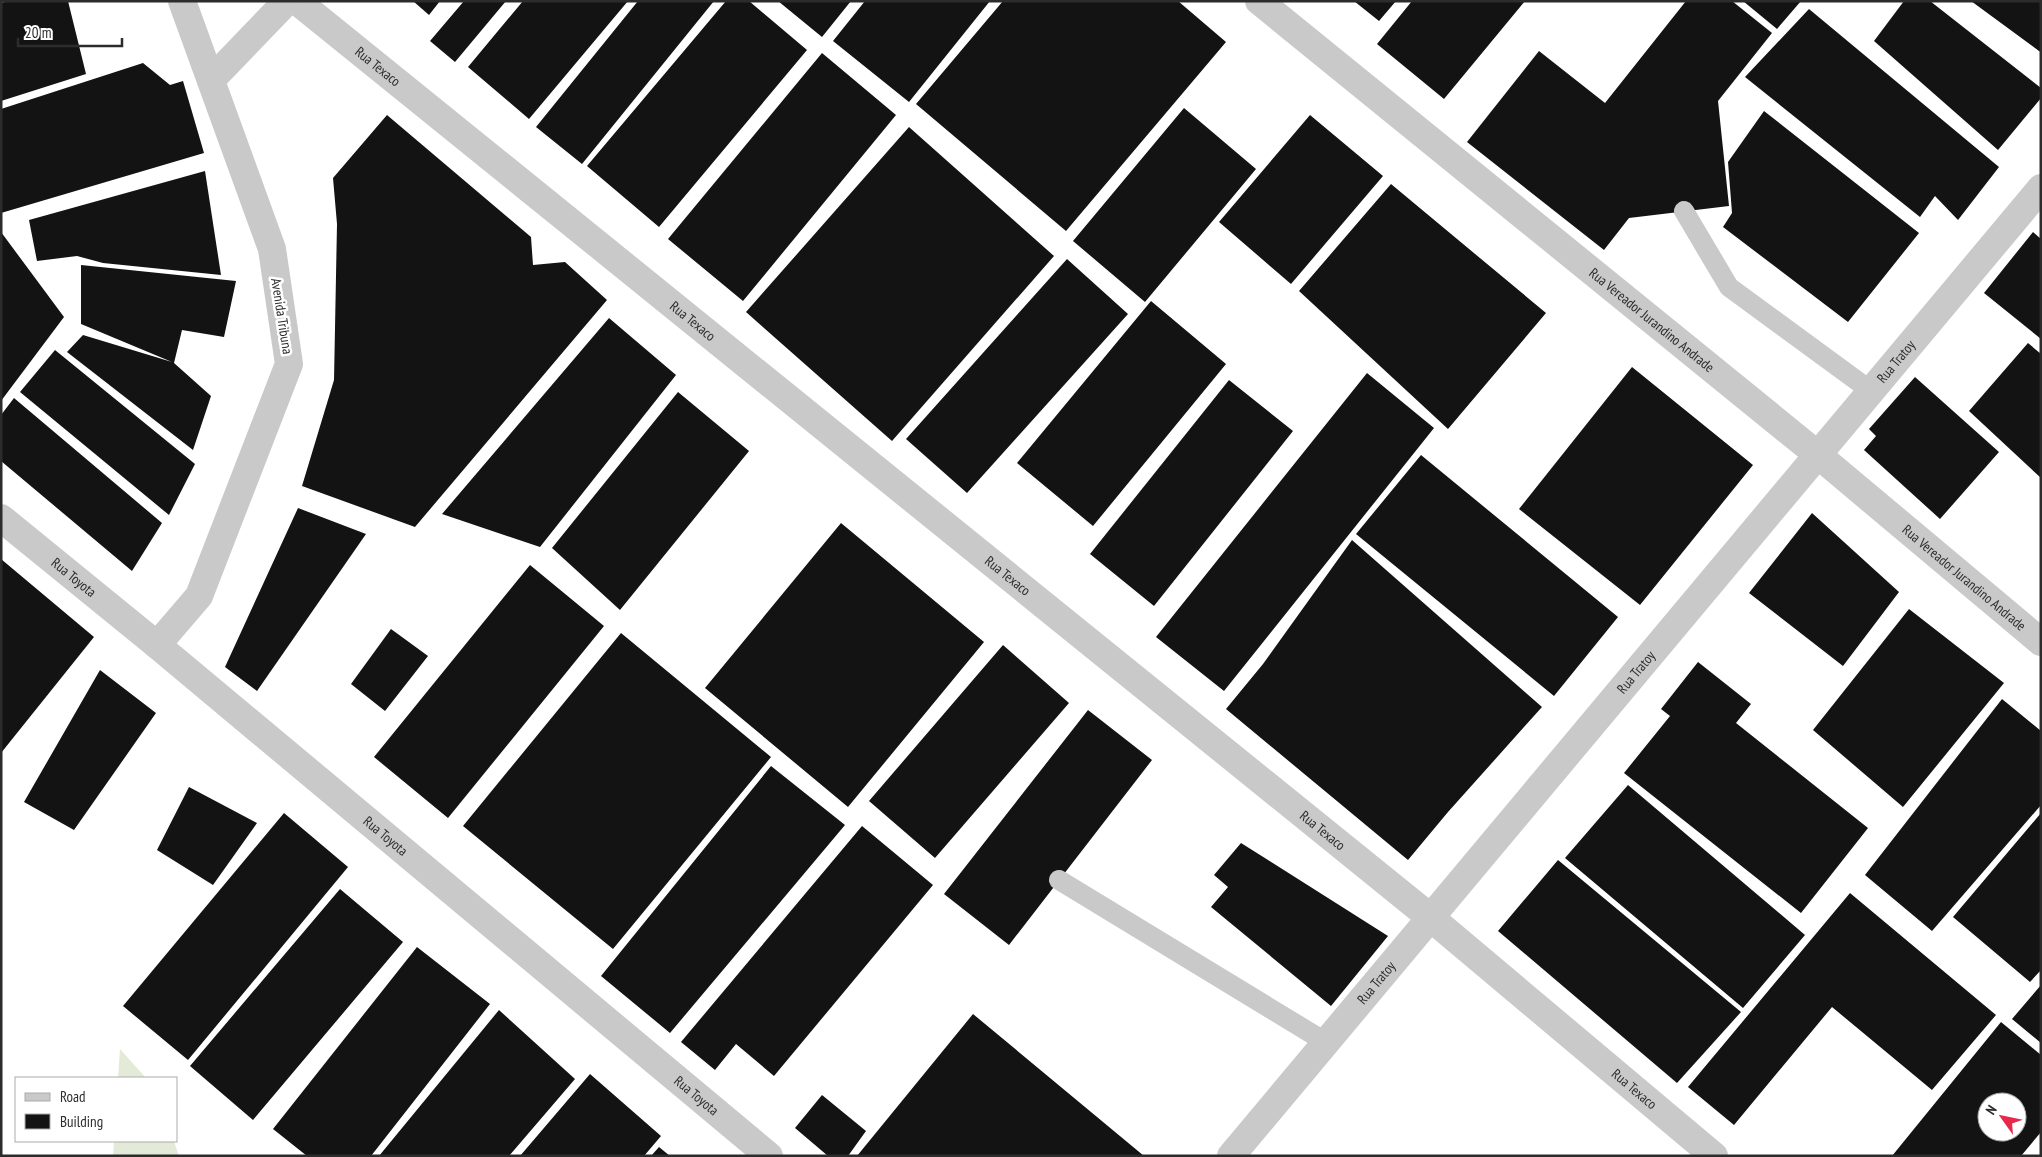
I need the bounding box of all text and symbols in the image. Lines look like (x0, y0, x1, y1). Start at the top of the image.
scale bar (18, 15, 121, 47)
text: 20 m (25, 23, 51, 42)
street label: Rua Texaco (351, 43, 404, 90)
street label: Rua Vereador Jurandino Andrade (1586, 264, 1718, 376)
street label: Avenida Tribuna (267, 277, 297, 355)
street label: Rua Texaco (666, 297, 719, 345)
street label: Rua Tratoy (1873, 336, 1919, 387)
street label: Rua Vereador Jurandino Andrade (1899, 521, 2030, 635)
street label: Rua Texaco (981, 552, 1034, 600)
street label: Rua Toyota (48, 554, 100, 601)
street label: Rua Tratoy (1613, 646, 1660, 697)
street label: Rua Texaco (1296, 807, 1349, 854)
street label: Rua Toyota (360, 812, 412, 860)
street label: Rua Tratoy (1353, 957, 1400, 1008)
street label: Rua Texaco (1608, 1065, 1661, 1113)
street label: Rua Toyota (671, 1072, 722, 1119)
legend (15, 1077, 178, 1142)
text: Road (60, 1087, 86, 1106)
north arrow (1977, 1092, 2027, 1142)
text: N (1981, 1102, 2001, 1118)
text: Building (60, 1112, 103, 1131)

